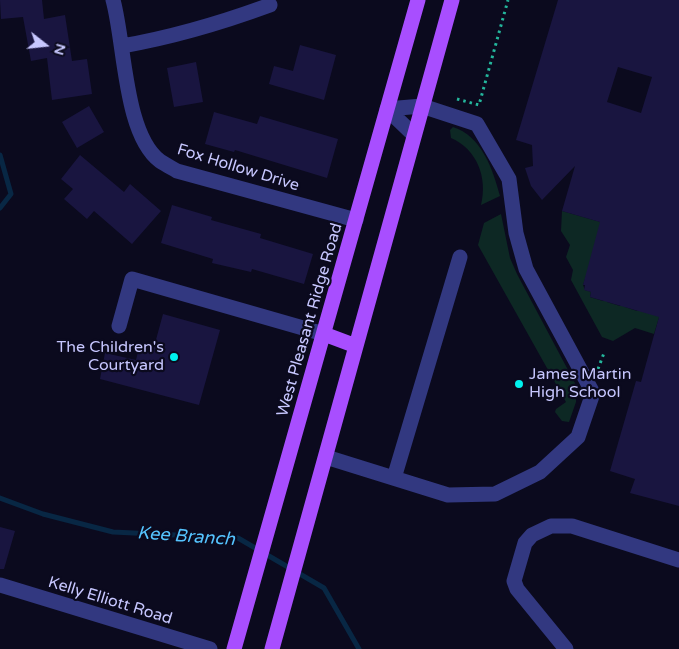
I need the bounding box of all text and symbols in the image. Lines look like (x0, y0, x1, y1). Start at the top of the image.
north arrow (20, 20, 70, 70)
text: N (50, 42, 70, 57)
street label: Fox Hollow Drive (175, 140, 301, 196)
street label: West Pleasant Ridge Road (273, 221, 347, 419)
place label: The Children's Courtyard (57, 338, 164, 376)
marker: The Children's Courtyard (168, 351, 180, 363)
place label: James Martin High School (529, 365, 631, 403)
marker: James Martin High School (513, 378, 525, 390)
water label: Kee Branch (136, 523, 236, 551)
street label: Kelly Elliott Road (46, 573, 174, 629)

